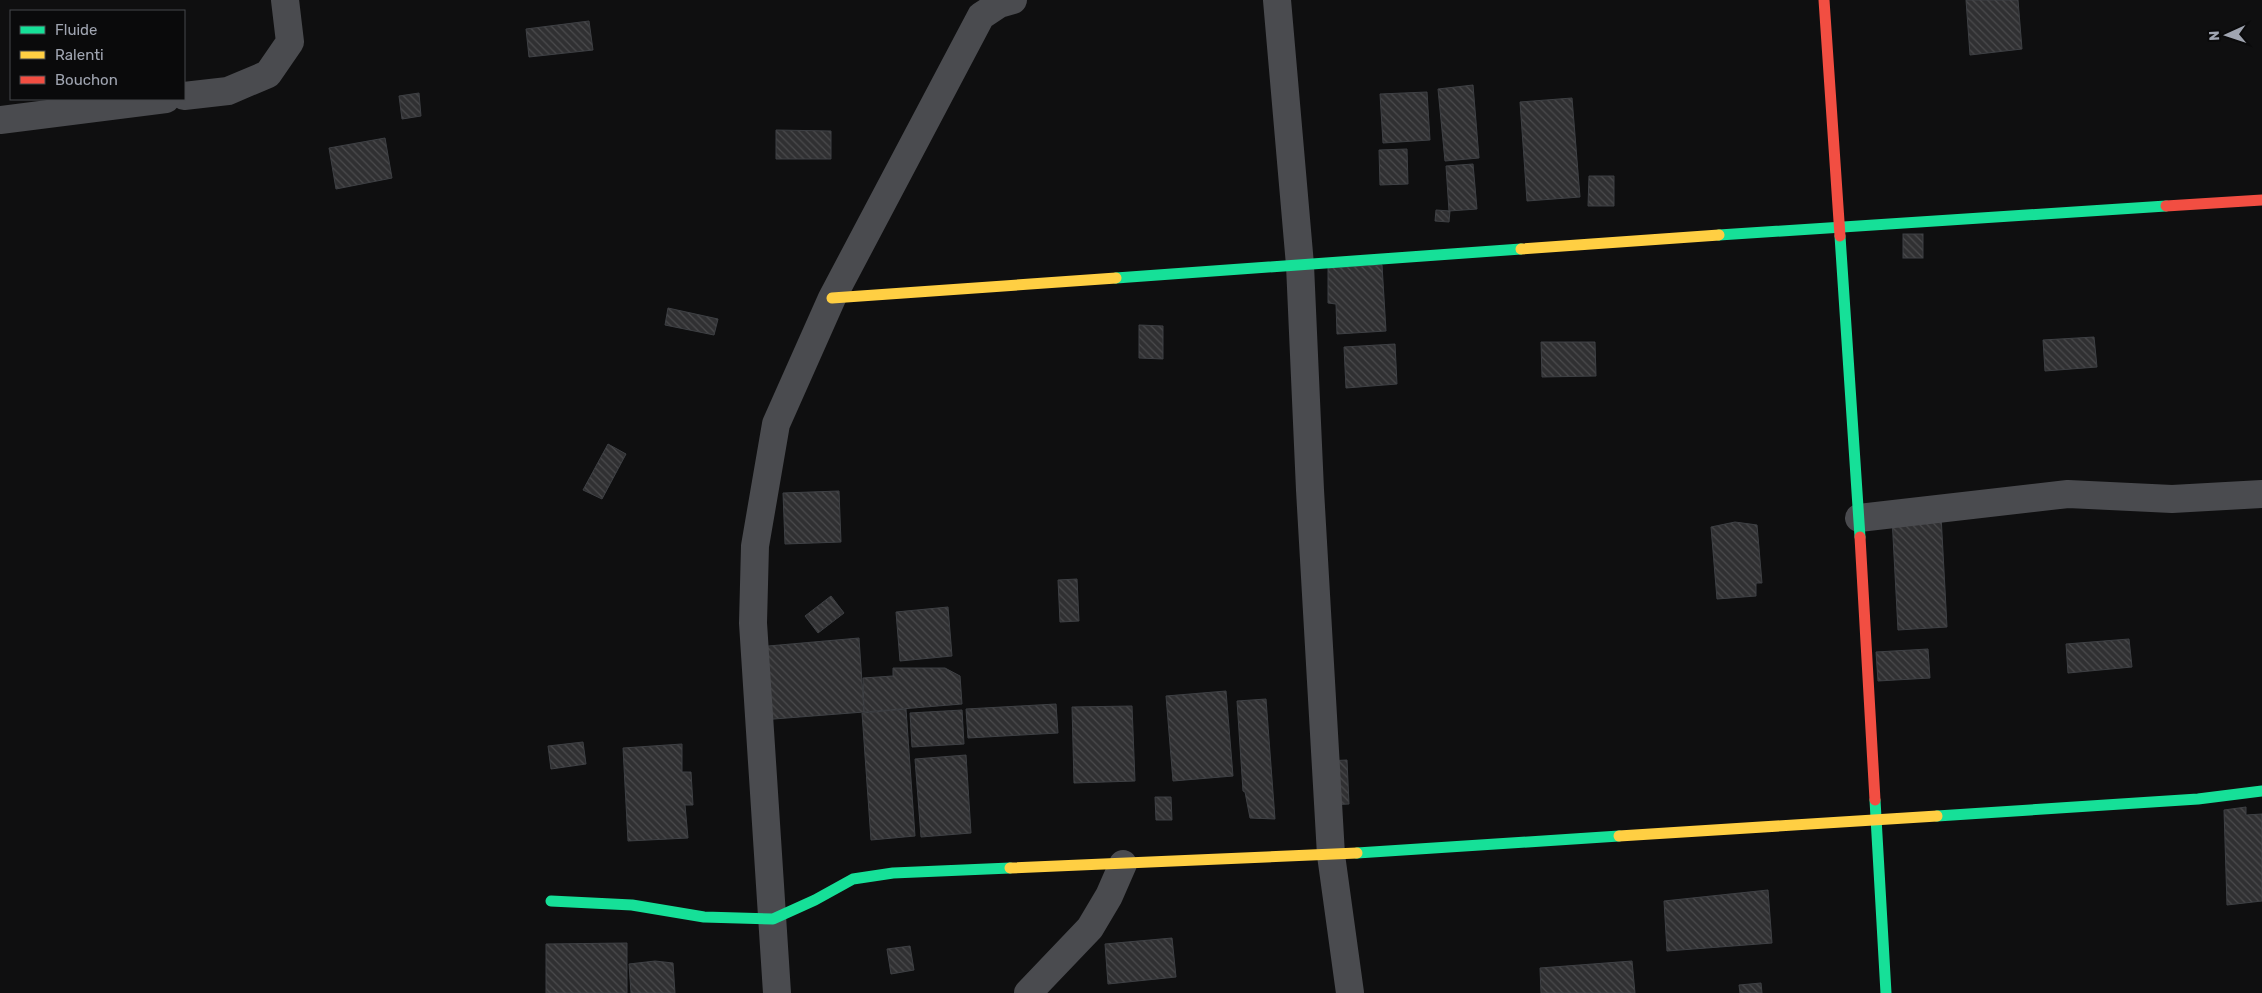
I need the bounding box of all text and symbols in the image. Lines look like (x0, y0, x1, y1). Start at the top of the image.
legend (10, 10, 185, 100)
north arrow (2202, 10, 2252, 60)
text: Fluide (55, 21, 97, 39)
text: N (2206, 30, 2223, 41)
text: Ralenti (55, 46, 104, 64)
text: Bouchon (55, 71, 118, 89)

